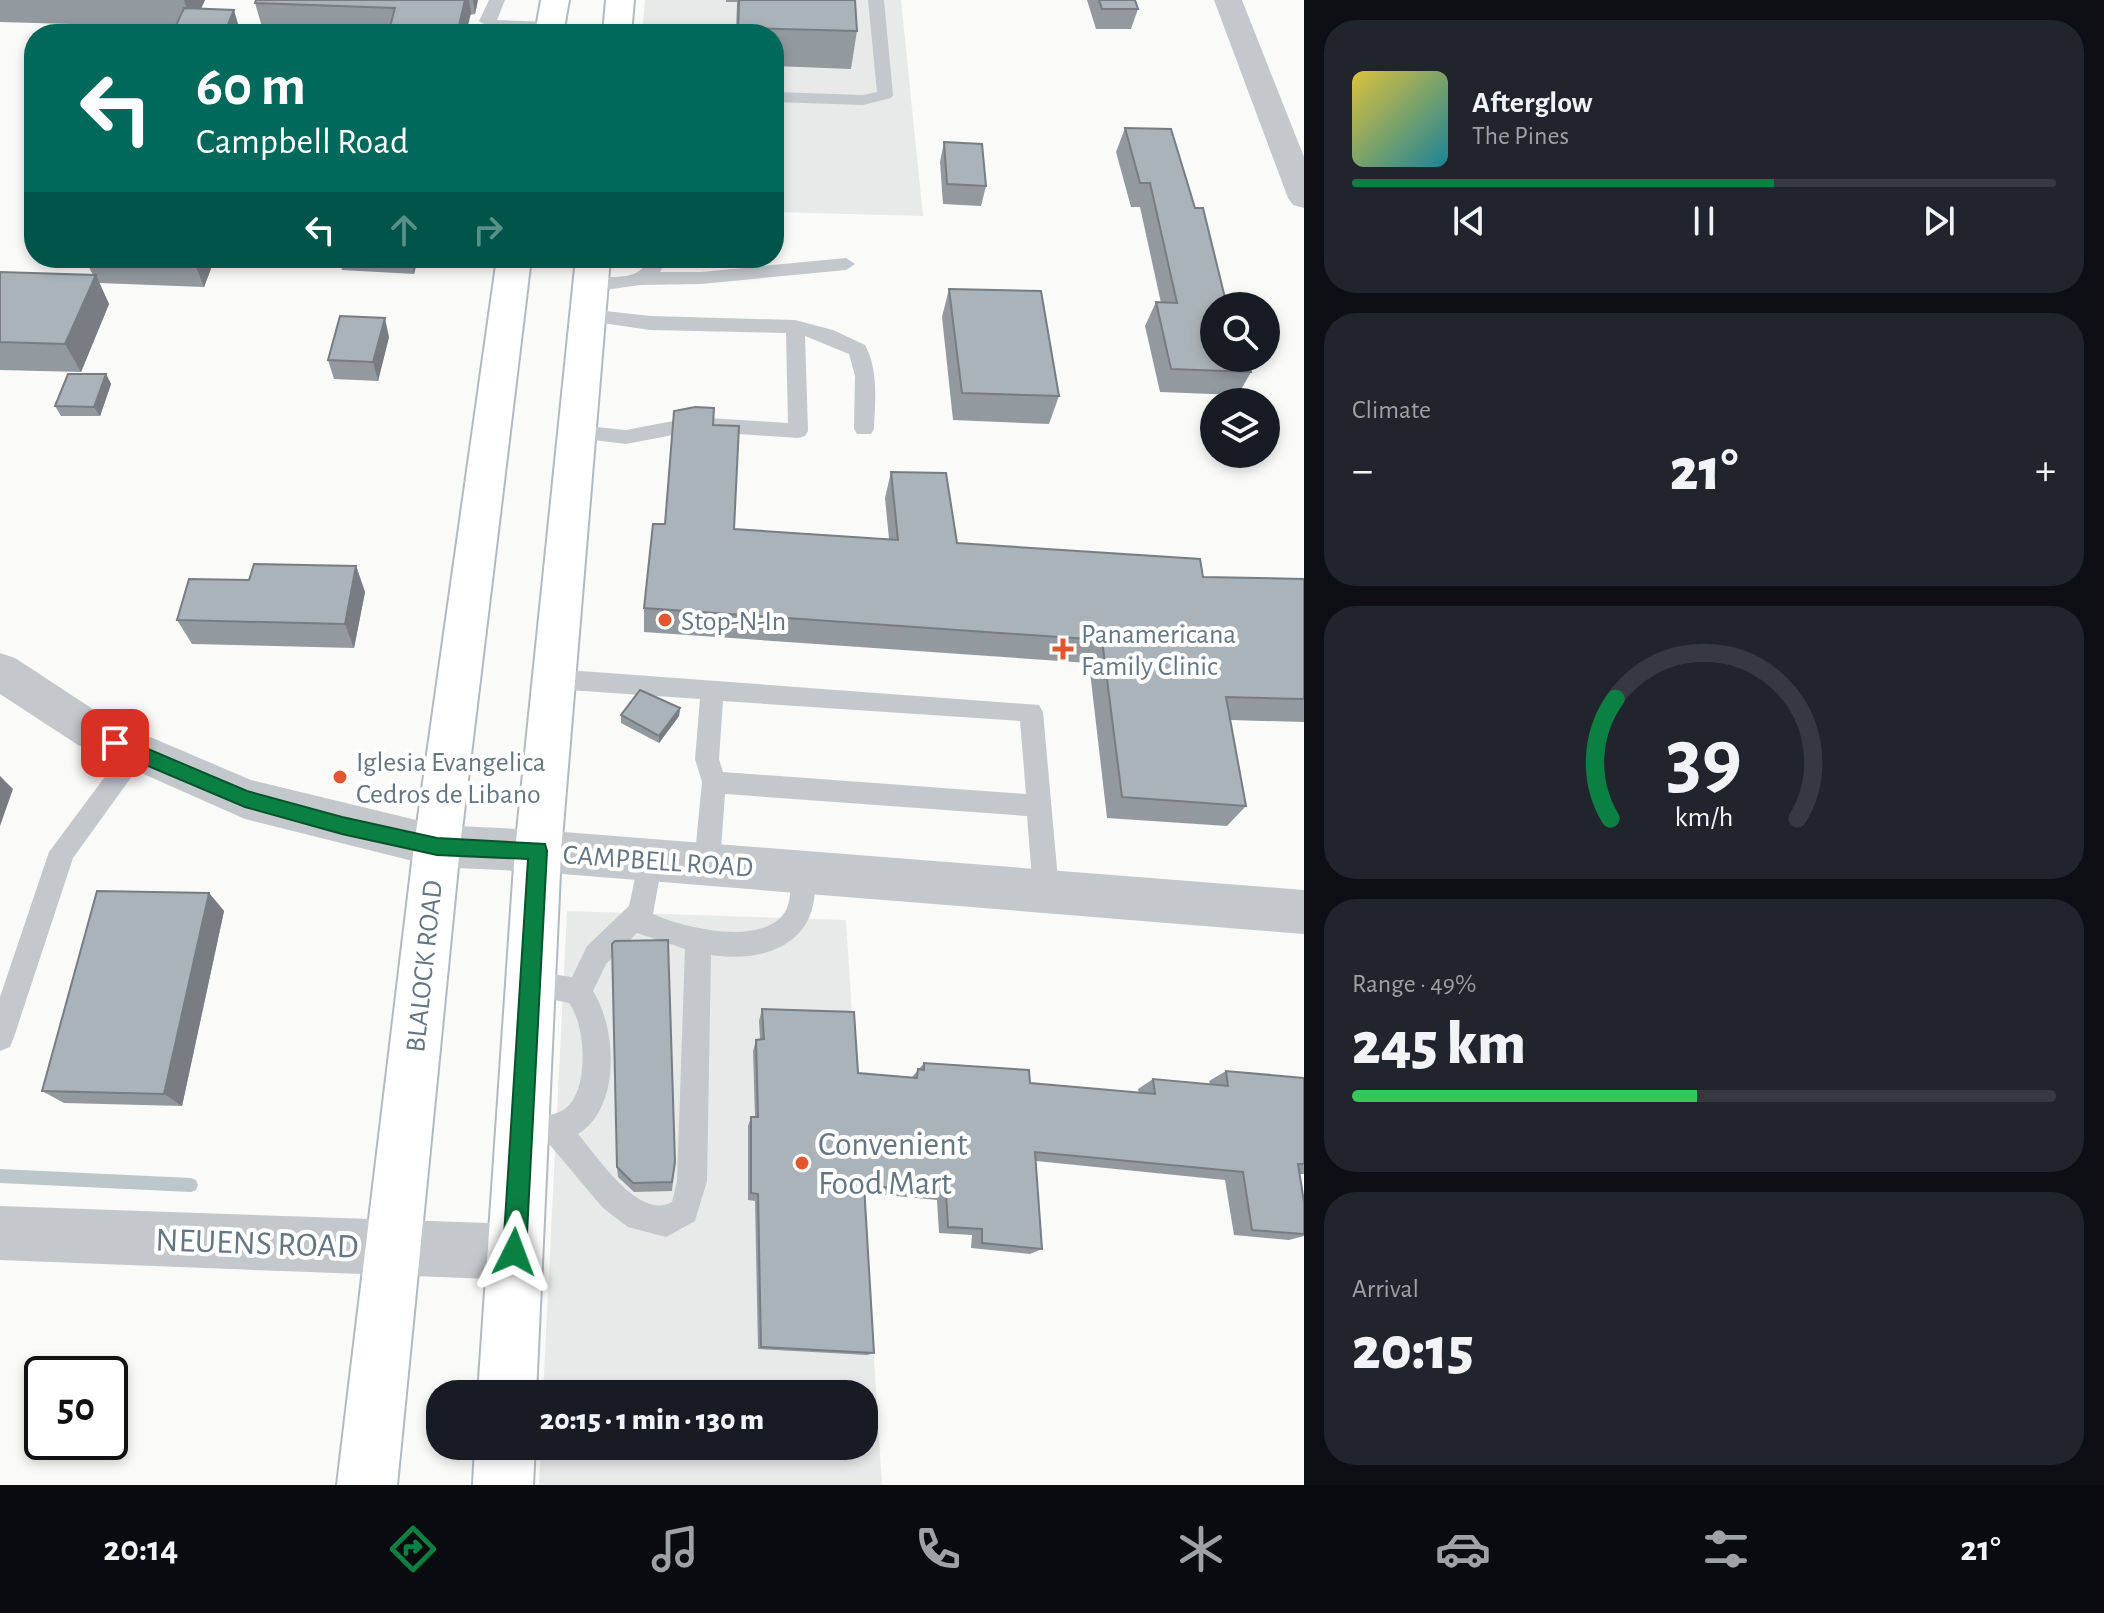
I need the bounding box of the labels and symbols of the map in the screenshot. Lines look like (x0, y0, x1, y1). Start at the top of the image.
place label: Stop-N-In (681, 608, 786, 636)
marker: Stop-N-In (656, 611, 674, 629)
place label: Panamericana Family Clinic (1081, 621, 1236, 681)
marker: Panamericana Family Clinic (1052, 638, 1074, 660)
pin (81, 709, 149, 777)
place label: Iglesia Evangelica Cedros de Libano (356, 749, 546, 809)
marker: Iglesia Evangelica Cedros de Libano (331, 768, 349, 786)
street label: CAMPBELL ROAD (562, 841, 754, 883)
street label: BLALOCK ROAD (402, 879, 448, 1054)
place label: Convenient Food Mart (818, 1128, 968, 1201)
marker: Convenient Food Mart (793, 1154, 811, 1172)
position arrow (472, 1210, 556, 1294)
street label: NEUENS ROAD (155, 1223, 359, 1265)
speed limit sign: 50 (24, 1356, 128, 1460)

